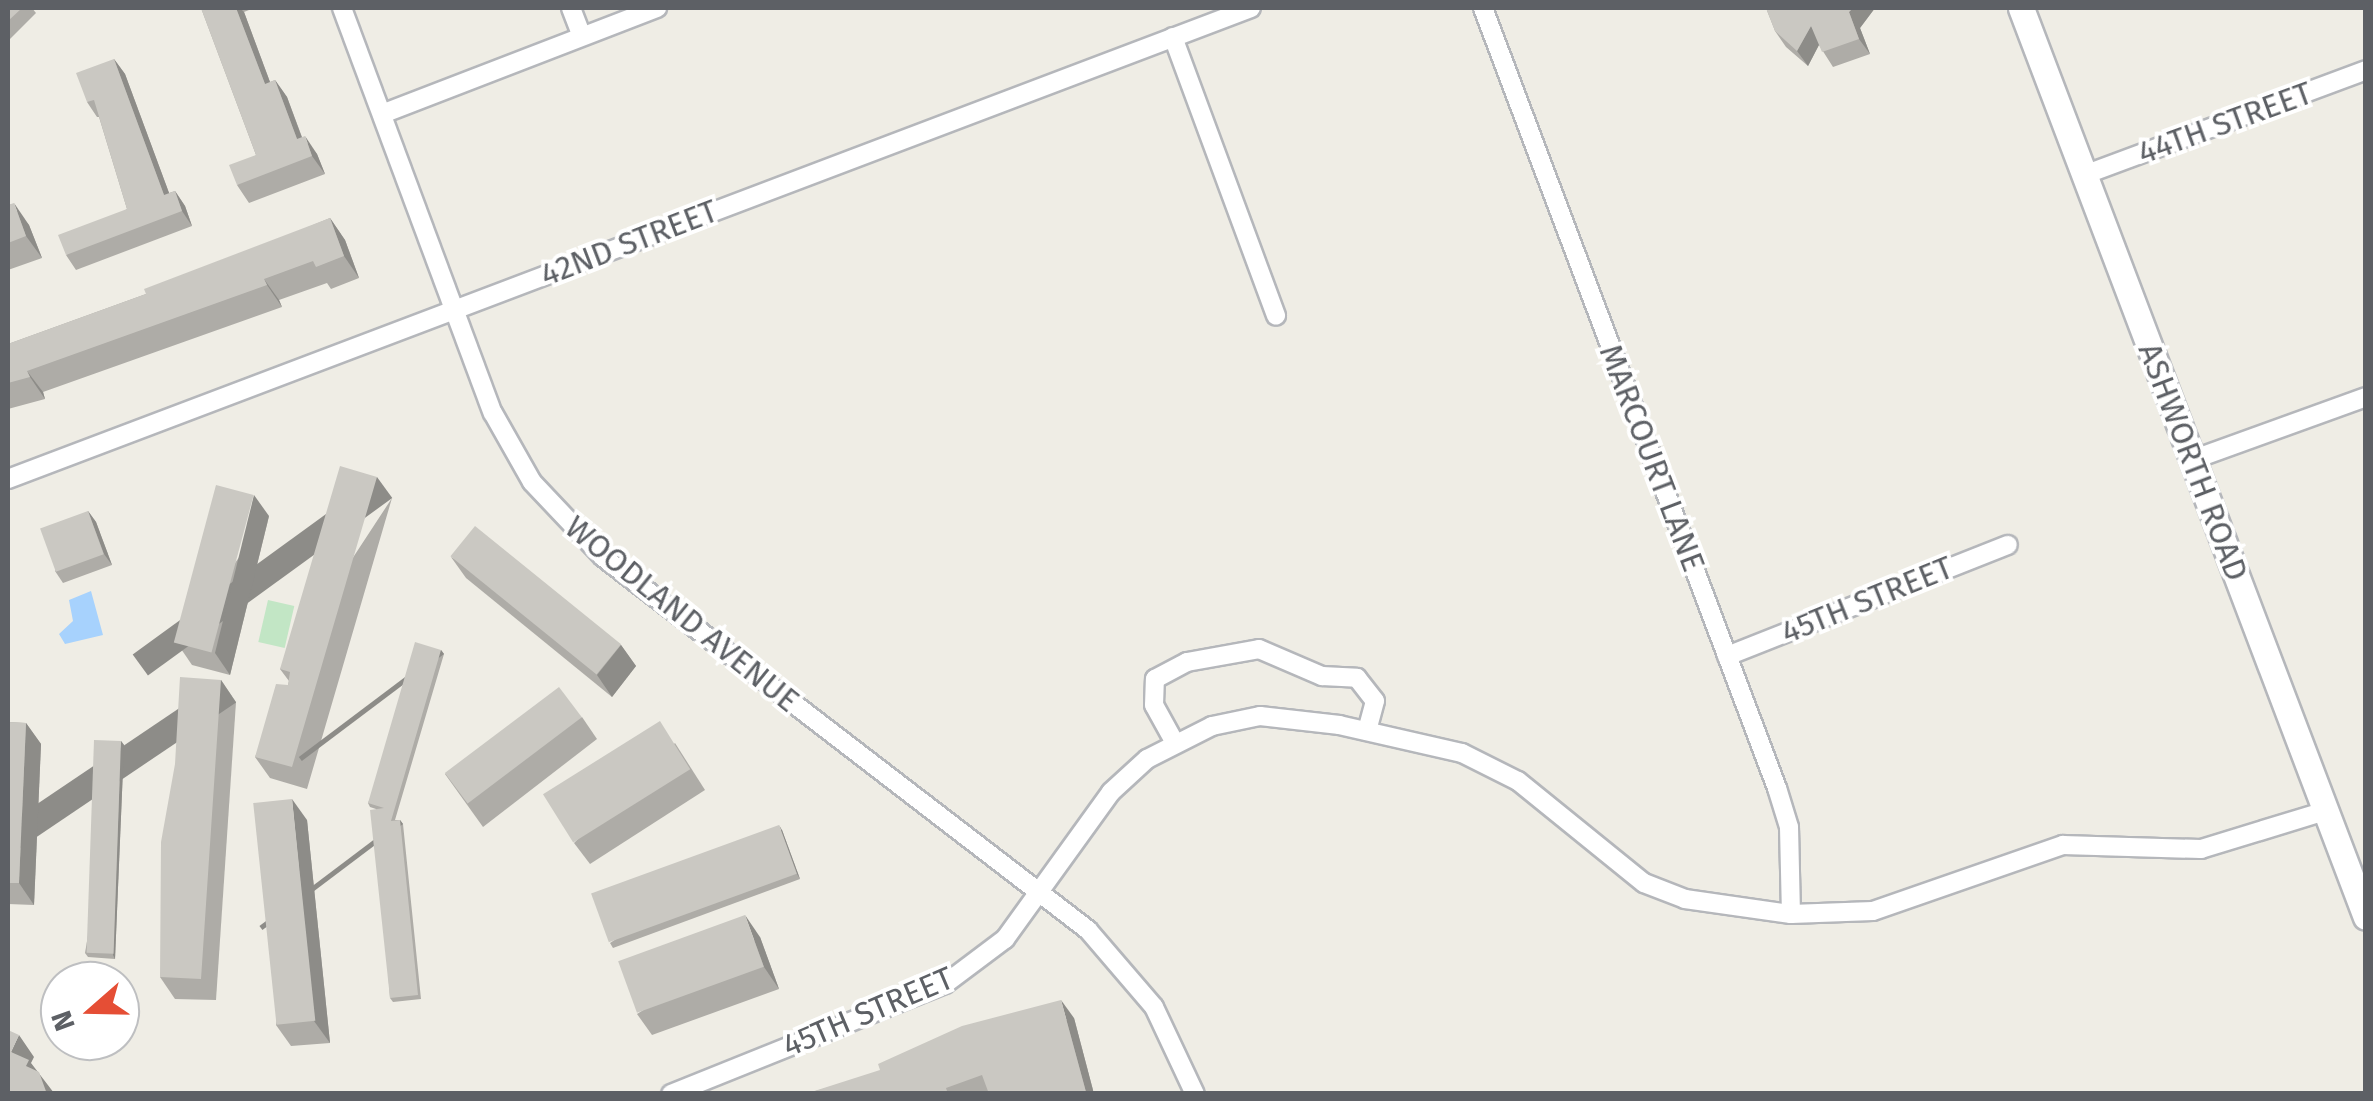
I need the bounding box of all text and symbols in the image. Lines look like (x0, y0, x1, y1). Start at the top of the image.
street label: 44TH STREET (2133, 74, 2317, 172)
street label: 42ND STREET (535, 192, 723, 294)
street label: ASHWORTH ROAD (2130, 338, 2256, 586)
street label: MARCOURT LANE (1591, 339, 1713, 577)
street label: WOODLAND AVENUE (557, 508, 807, 720)
street label: 45TH STREET (1776, 548, 1958, 652)
street label: 45TH STREET (777, 959, 959, 1065)
north arrow (40, 961, 140, 1061)
text: N (45, 1006, 82, 1035)

